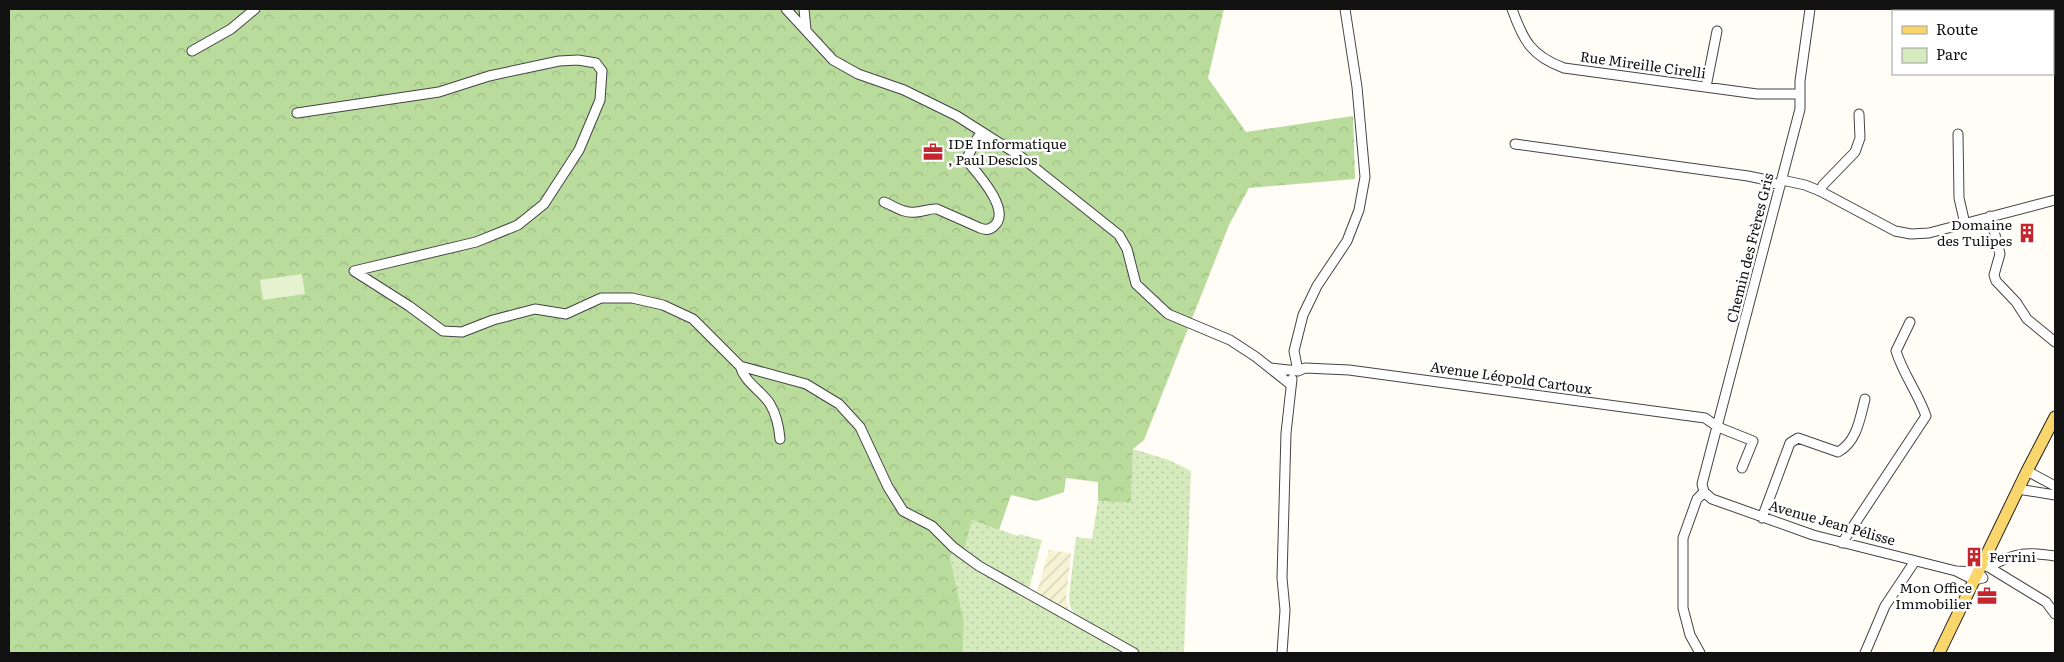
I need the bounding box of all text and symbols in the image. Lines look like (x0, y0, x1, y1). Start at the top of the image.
legend (1892, 10, 2054, 75)
text: Route (1936, 17, 1978, 40)
text: Parc (1936, 42, 1968, 65)
street label: Rue Mireille Cirelli (1579, 45, 1708, 83)
place label: IDE Informatique , Paul Desclos (948, 133, 1067, 169)
office icon: IDE Informatique , Paul Desclos (922, 141, 944, 163)
street label: Chemin des Frères Gris (1721, 171, 1777, 325)
place label: Domaine des Tulipes (1937, 214, 2012, 250)
building icon: Domaine des Tulipes (2016, 222, 2038, 244)
street label: Avenue Léopold Cartoux (1429, 356, 1593, 398)
street label: Avenue Jean Pélisse (1767, 494, 1898, 550)
building icon: Ferrini (1963, 546, 1985, 568)
place label: Ferrini (1989, 546, 2036, 566)
place label: Mon Office Immobilier (1895, 577, 1972, 613)
office icon: Mon Office Immobilier (1976, 585, 1998, 607)

